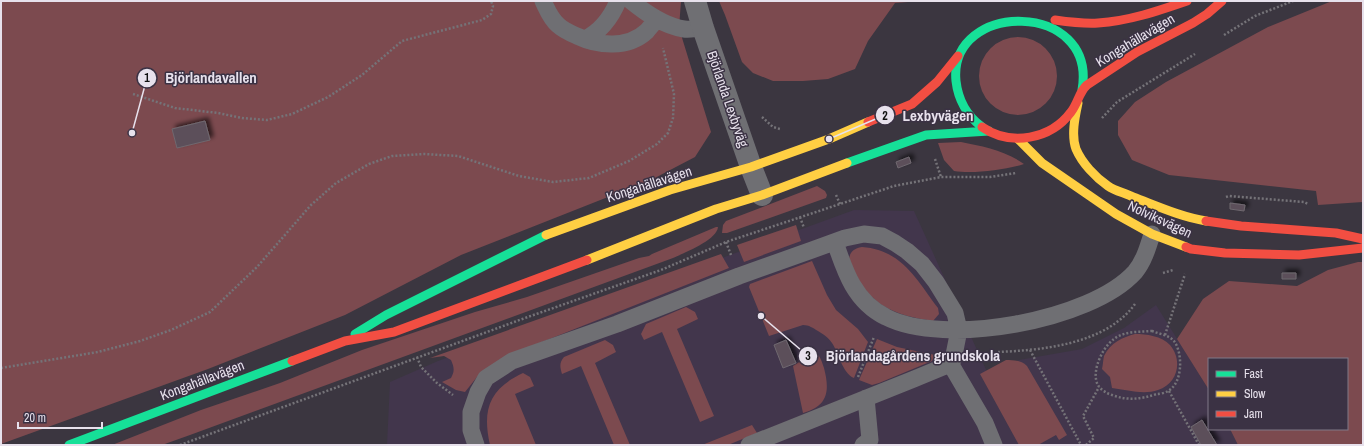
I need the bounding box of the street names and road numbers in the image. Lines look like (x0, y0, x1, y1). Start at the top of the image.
street label: Kongahällavägen (1092, 9, 1178, 71)
street label: Björlanda Lexbyväg (703, 48, 753, 150)
street label: Kongahällavägen (604, 162, 694, 206)
street label: Nolviksvägen (1125, 196, 1195, 242)
street label: Kongahällavägen (157, 356, 247, 404)

